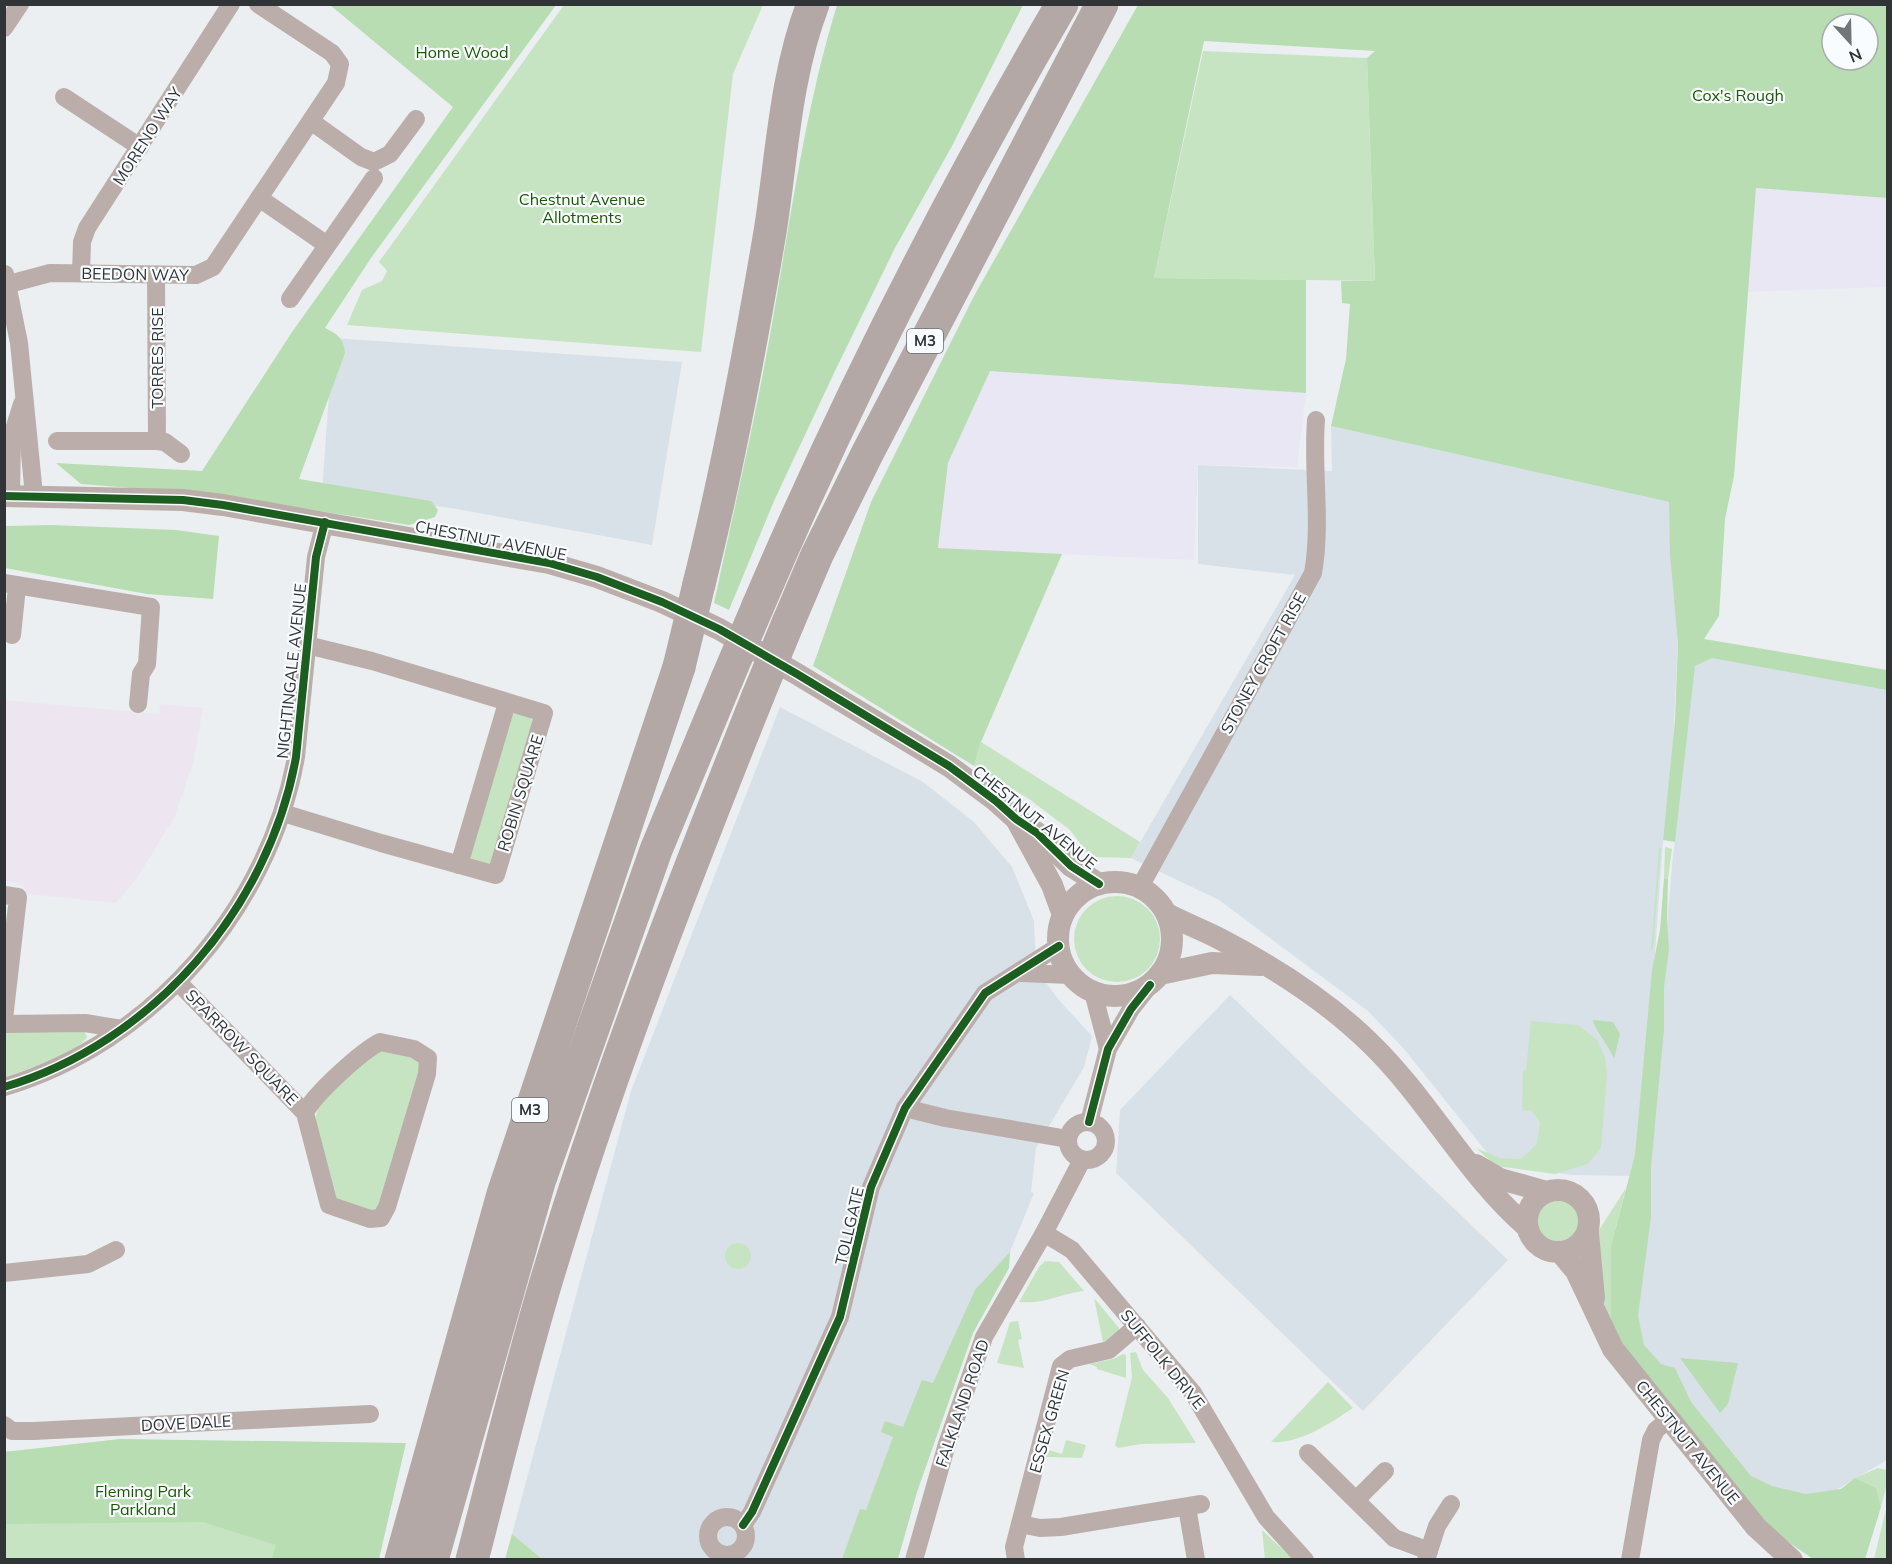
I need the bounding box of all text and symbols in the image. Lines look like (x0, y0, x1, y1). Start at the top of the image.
north arrow (1820, 12, 1880, 72)
park label: Home Wood (415, 42, 509, 62)
text: N (1846, 44, 1865, 67)
street label: MORENO WAY (108, 83, 186, 189)
park label: Cox's Rough (1692, 85, 1784, 105)
park label: Chestnut Avenue Allotments (519, 189, 645, 227)
street label: BEEDON WAY (81, 263, 189, 285)
street label: TORRES RISE (147, 307, 167, 409)
road number: M3 (907, 329, 943, 353)
street label: CHESTNUT AVENUE (414, 516, 568, 564)
street label: NIGHTINGALE AVENUE (272, 582, 310, 760)
street label: STONEY CROFT RISE (1216, 589, 1310, 737)
street label: ROBIN SQUARE (493, 732, 547, 854)
street label: CHESTNUT AVENUE (969, 761, 1101, 873)
street label: SPARROW SQUARE (182, 985, 302, 1109)
road number: M3 (512, 1098, 548, 1122)
street label: TOLLGATE (830, 1185, 868, 1267)
street label: SUFFOLK DRIVE (1117, 1305, 1209, 1413)
street label: FALKLAND ROAD (931, 1336, 993, 1470)
street label: ESSEX GREEN (1025, 1367, 1073, 1475)
street label: CHESTNUT AVENUE (1632, 1376, 1744, 1508)
street label: DOVE DALE (140, 1411, 232, 1435)
park label: Fleming Park Parkland (95, 1481, 192, 1519)

